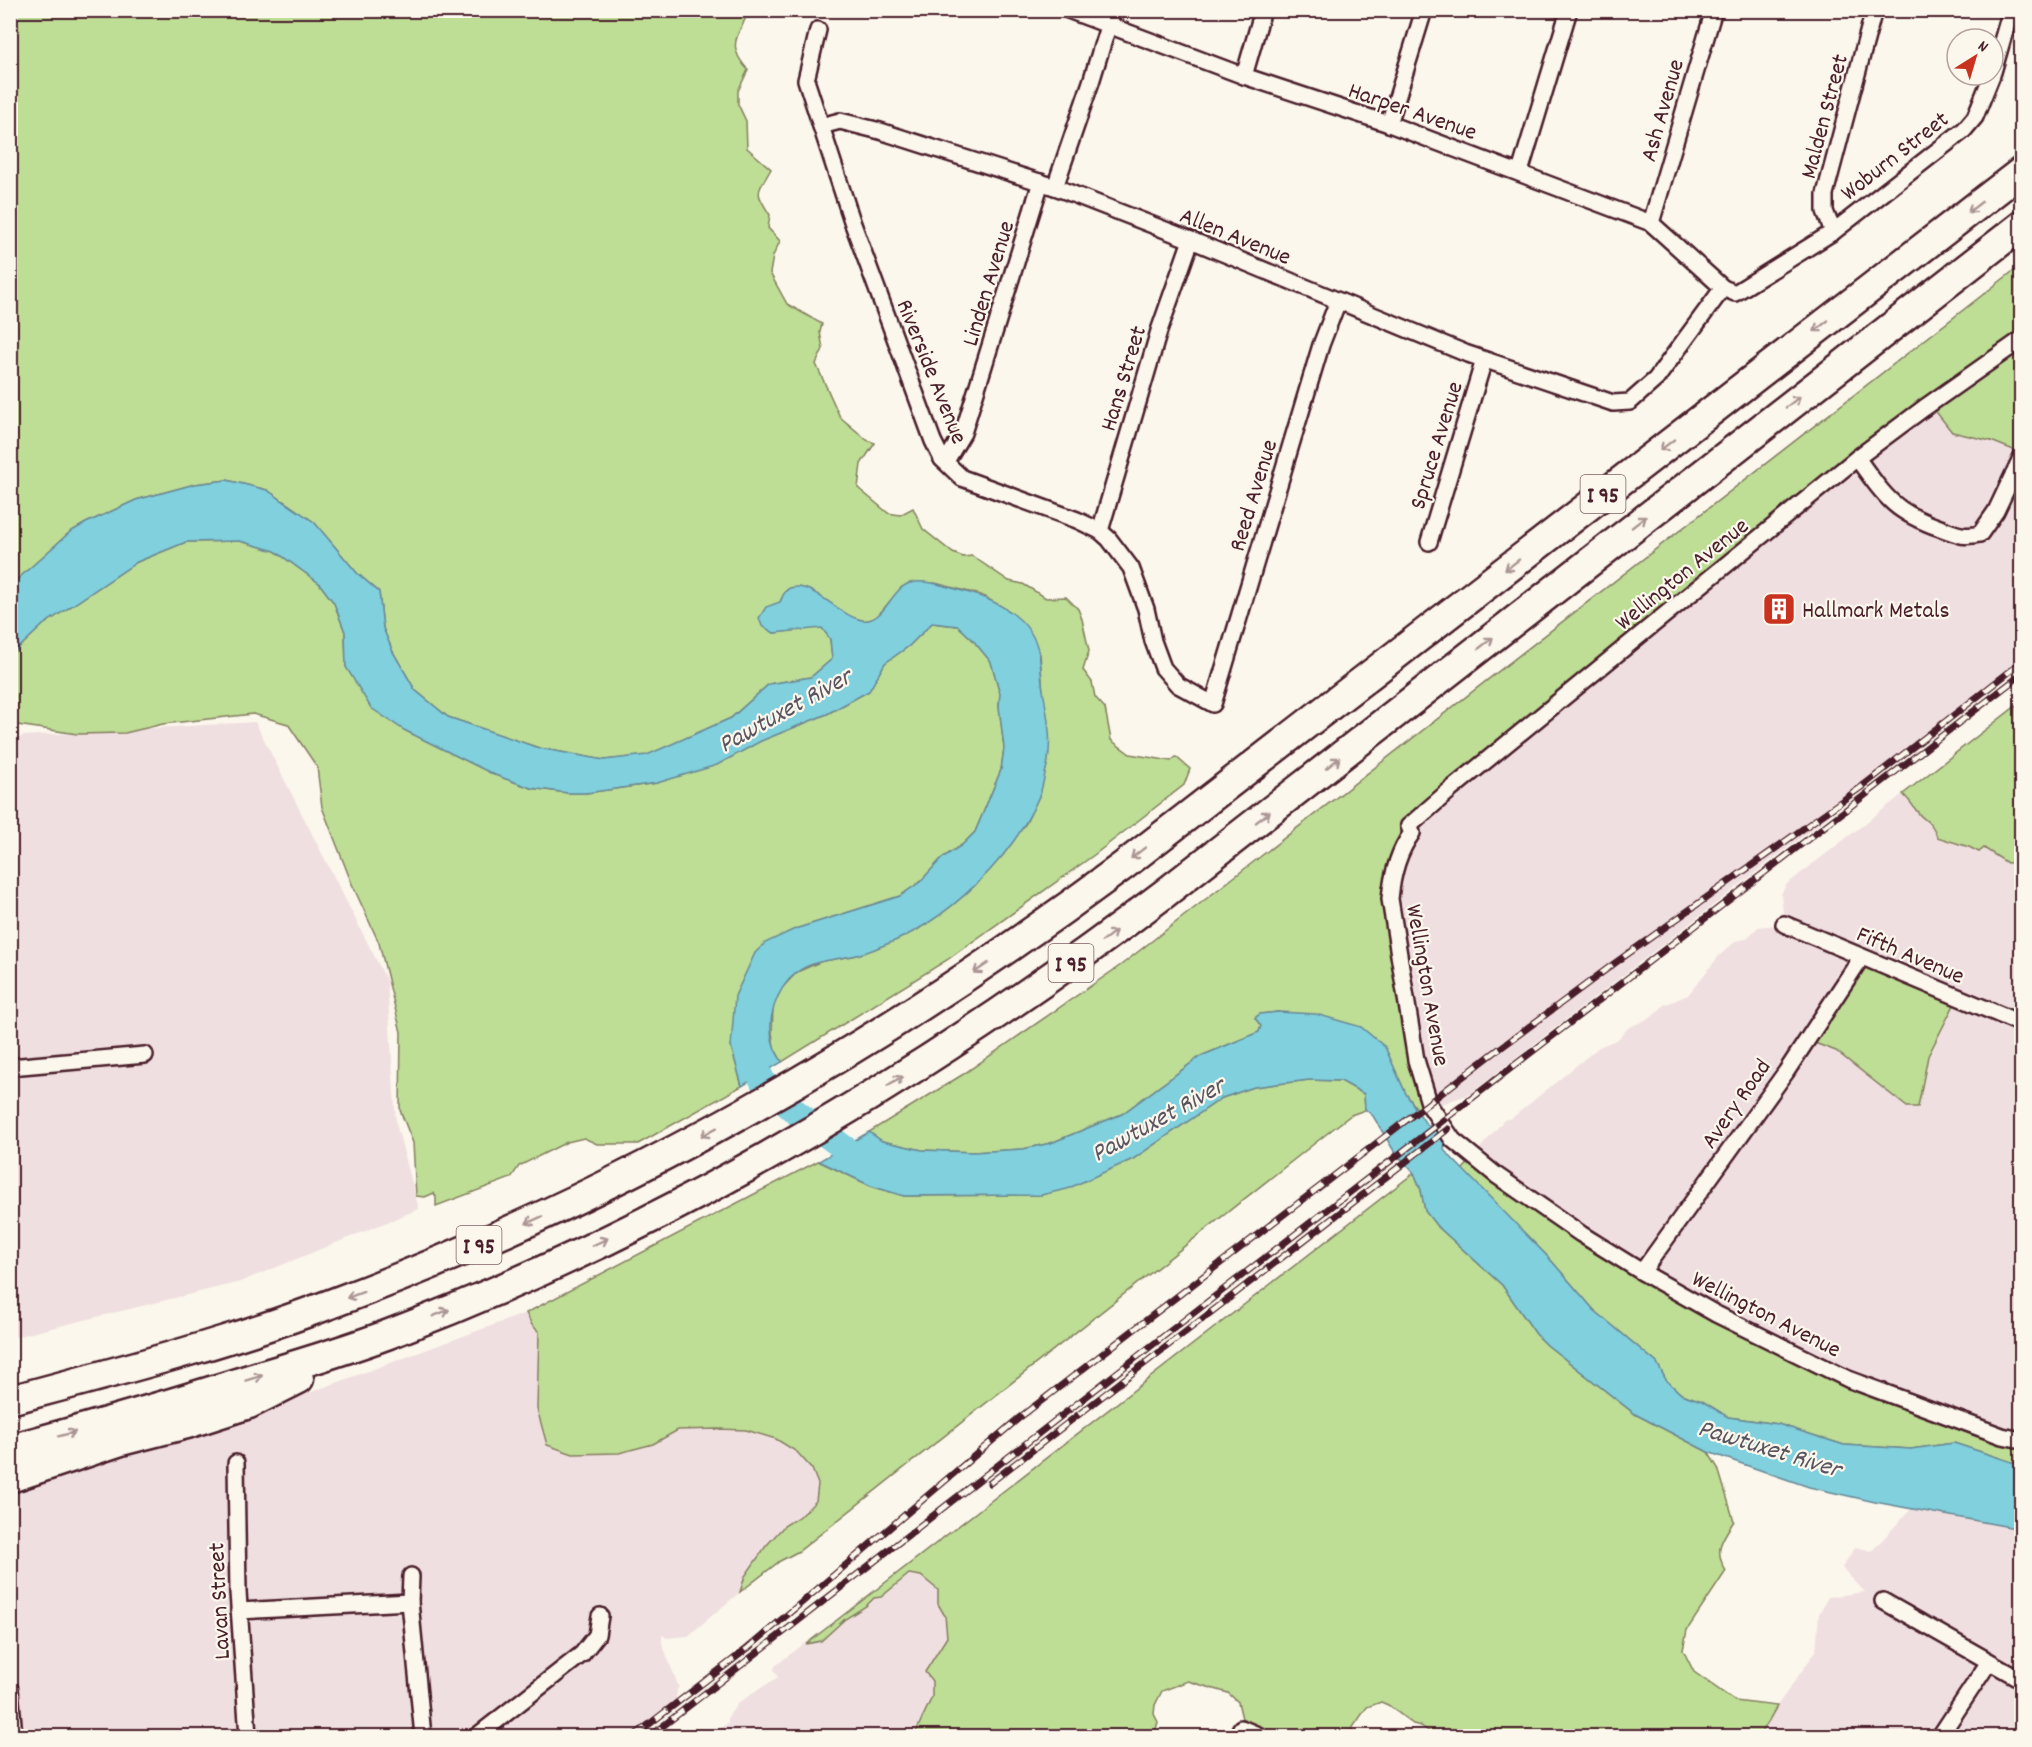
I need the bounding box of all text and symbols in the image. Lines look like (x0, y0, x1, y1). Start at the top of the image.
north arrow (1945, 27, 2005, 87)
text: N (1972, 35, 1993, 59)
street label: Malden Street (1793, 51, 1859, 183)
street label: Ash Avenue (1633, 55, 1695, 166)
street label: Harper Avenue (1343, 75, 1481, 151)
street label: Woburn Street (1835, 104, 1957, 210)
street label: Allen Avenue (1174, 200, 1296, 276)
one-way arrow (1968, 200, 1984, 213)
street label: Linden Avenue (955, 217, 1025, 351)
street label: Riverside Avenue (886, 295, 975, 449)
one-way arrow (1813, 319, 1829, 332)
street label: Hans Street (1093, 322, 1157, 436)
street label: Spruce Avenue (1402, 378, 1473, 514)
one-way arrow (1785, 396, 1801, 409)
street label: Reed Avenue (1222, 436, 1288, 556)
one-way arrow (1659, 439, 1675, 452)
road number: I 95 (1580, 475, 1626, 513)
street label: Wellington Avenue (1609, 511, 1757, 640)
one-way arrow (1631, 516, 1647, 529)
one-way arrow (1505, 558, 1521, 571)
building icon: Hallmark Metals (1761, 591, 1797, 627)
place label: Hallmark Metals (1802, 595, 1950, 629)
one-way arrow (1478, 636, 1494, 649)
water label: Pawtuxet River (712, 658, 862, 764)
one-way arrow (1324, 757, 1340, 769)
one-way arrow (1255, 811, 1271, 824)
one-way arrow (1131, 847, 1147, 860)
street label: Wellington Avenue (1395, 902, 1457, 1069)
street label: Fifth Avenue (1850, 919, 1969, 995)
one-way arrow (1100, 930, 1116, 943)
road number: I 95 (1048, 944, 1094, 982)
one-way arrow (973, 962, 989, 974)
street label: Avery Road (1694, 1053, 1781, 1157)
water label: Pawtuxet River (1085, 1067, 1235, 1173)
one-way arrow (886, 1075, 903, 1087)
one-way arrow (700, 1127, 717, 1139)
one-way arrow (526, 1215, 544, 1226)
road number: I 95 (456, 1226, 502, 1264)
one-way arrow (591, 1236, 609, 1248)
street label: Wellington Avenue (1685, 1263, 1846, 1368)
one-way arrow (346, 1290, 364, 1301)
one-way arrow (431, 1307, 450, 1318)
one-way arrow (244, 1372, 263, 1383)
water label: Pawtuxet River (1693, 1411, 1848, 1491)
one-way arrow (57, 1427, 76, 1439)
street label: Lavan Street (201, 1541, 241, 1660)

